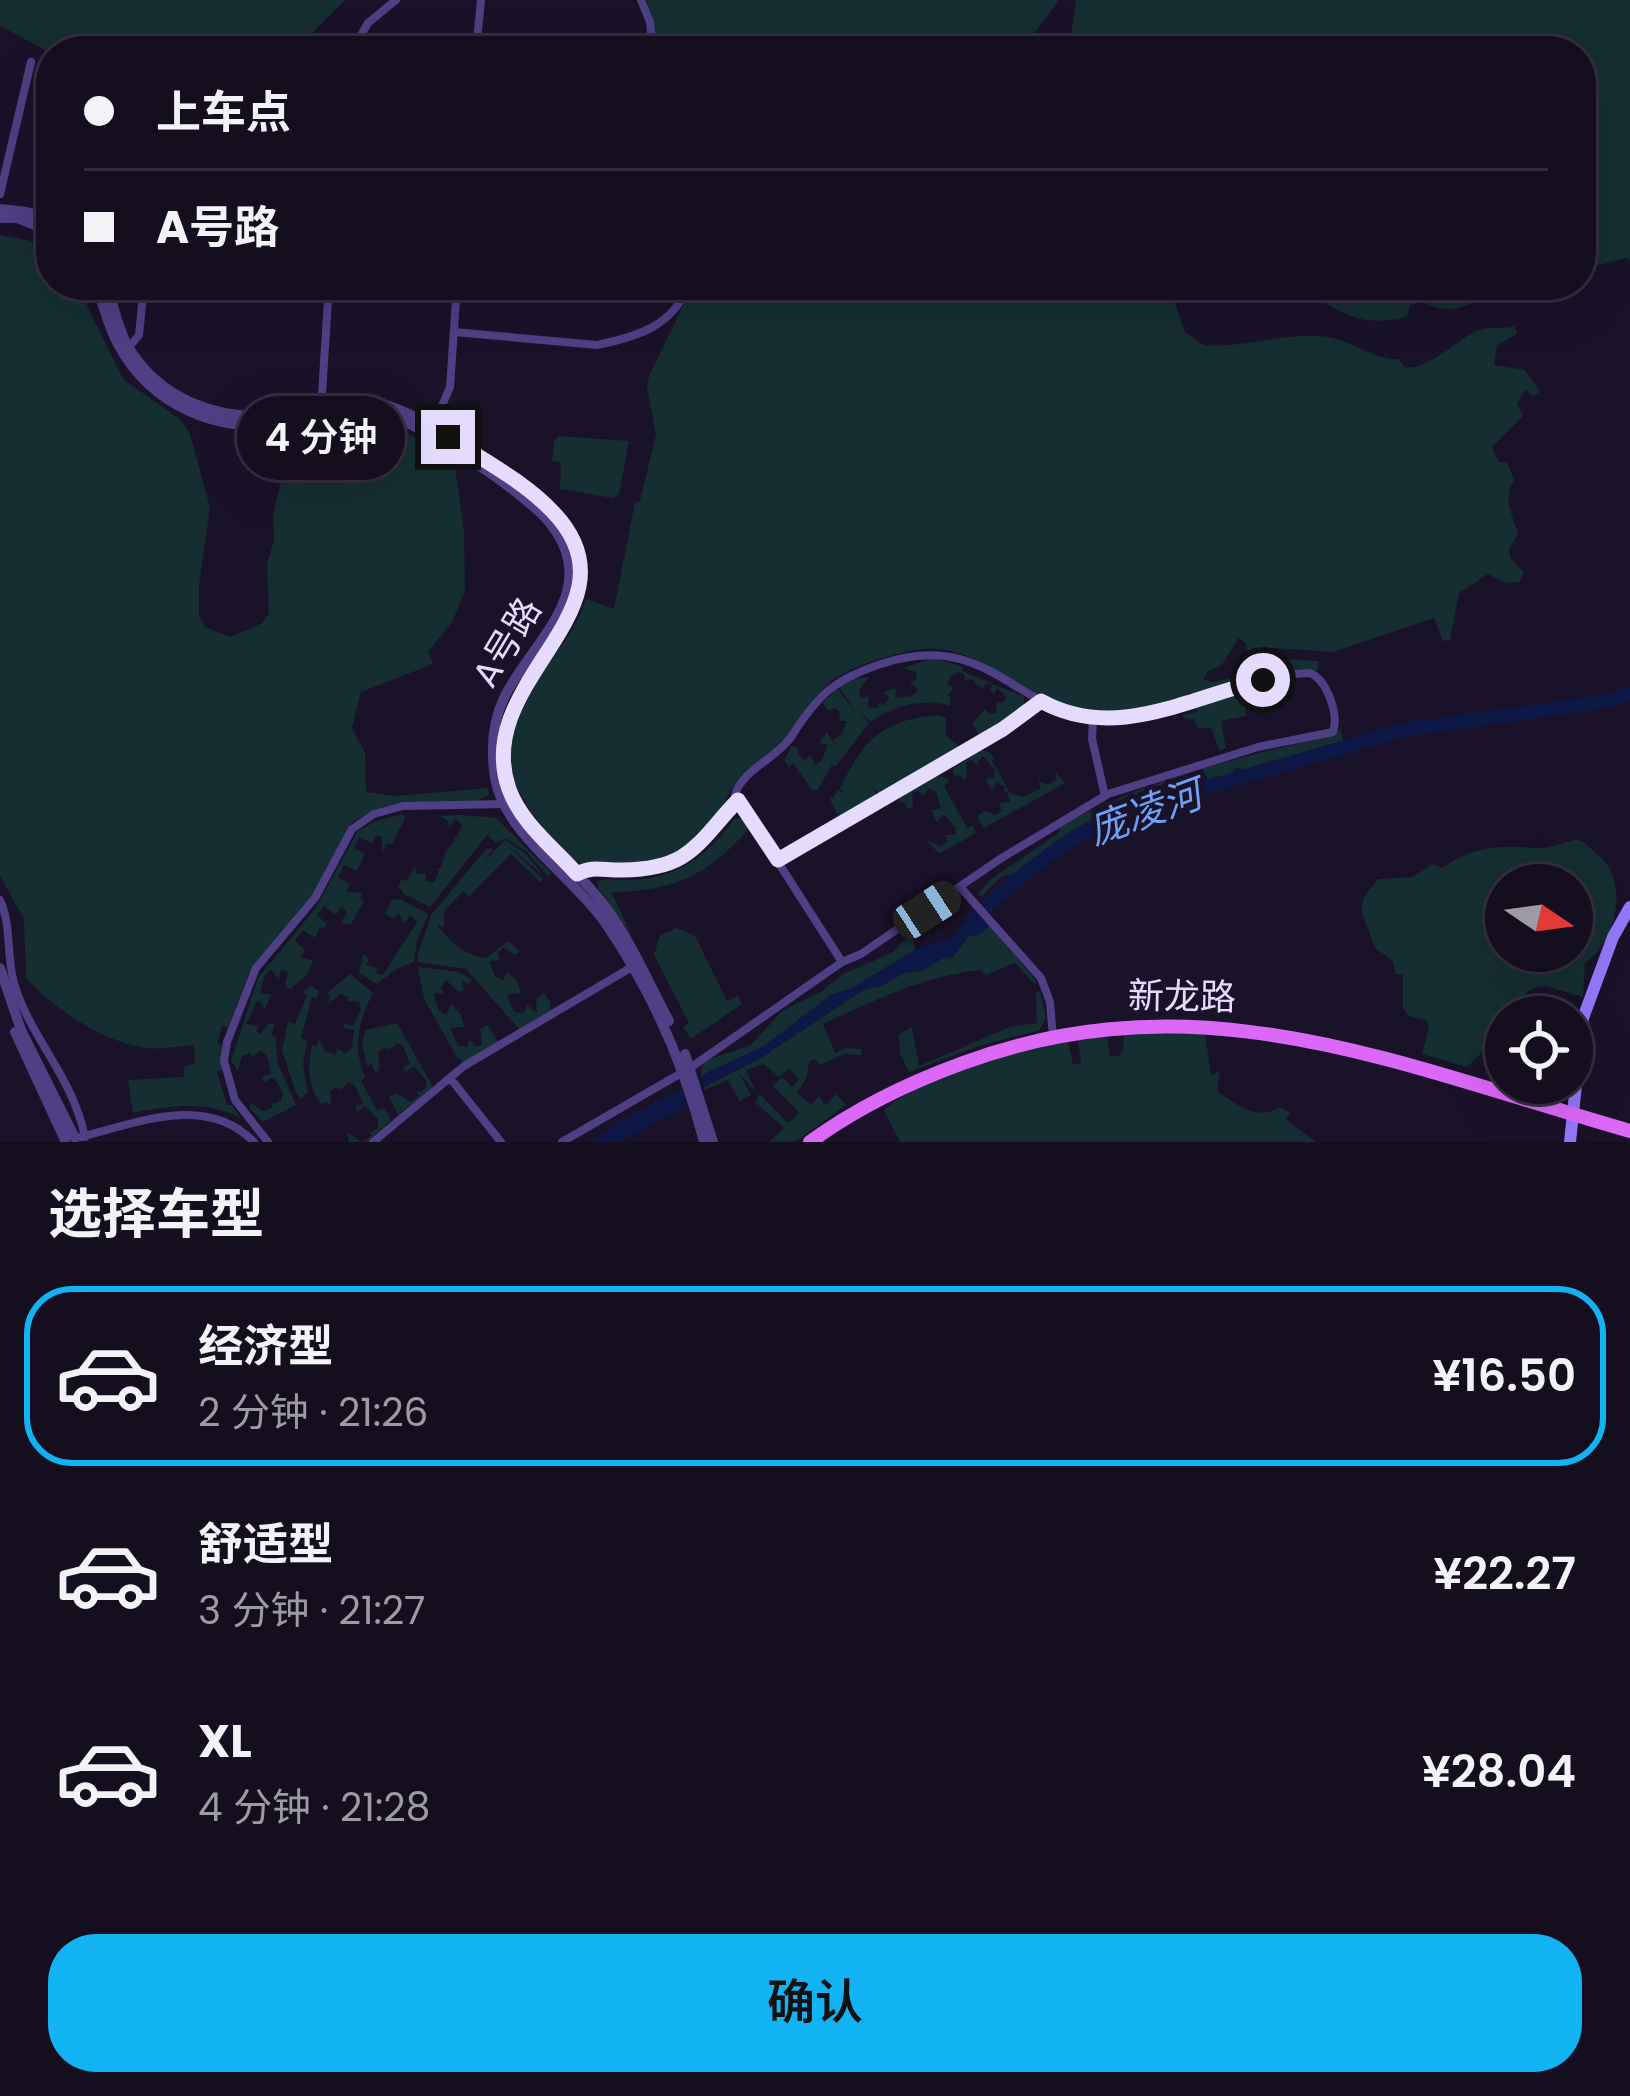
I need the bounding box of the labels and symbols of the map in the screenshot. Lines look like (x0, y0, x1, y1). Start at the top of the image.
callout: 4 分钟 (238, 395, 406, 479)
route end (421, 410, 475, 464)
street label: A号路 (460, 588, 553, 697)
route start (1236, 653, 1290, 707)
water label: 庞凌河 (1081, 764, 1216, 858)
north arrow (1485, 864, 1593, 972)
car (887, 875, 967, 945)
street label: 新龙路 (1128, 970, 1236, 1023)

